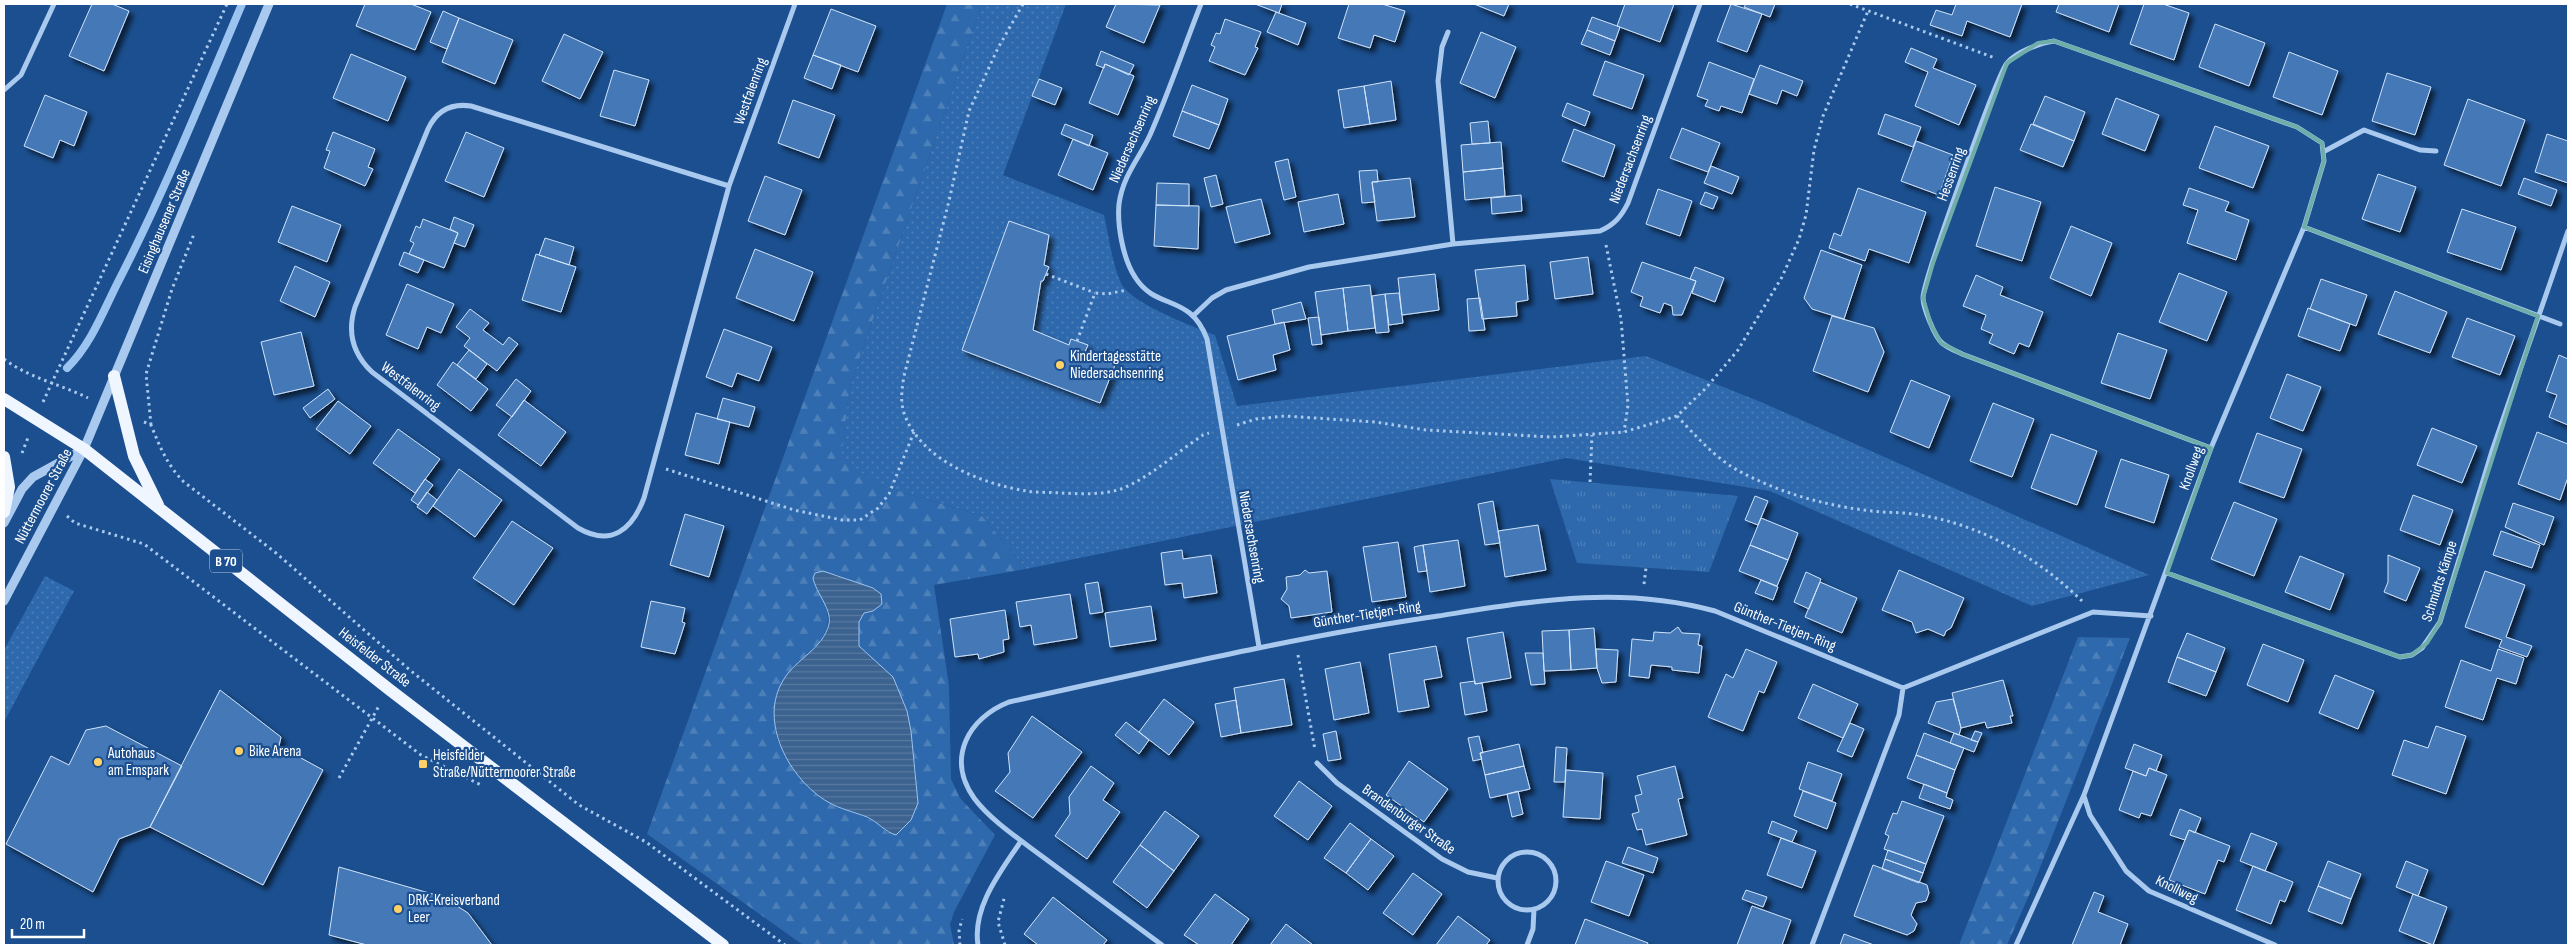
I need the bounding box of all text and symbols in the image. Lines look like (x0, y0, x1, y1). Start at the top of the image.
street label: Westfalenring (730, 55, 771, 127)
street label: Niedersachsenring (1105, 93, 1160, 186)
street label: Niedersachsenring (1605, 112, 1656, 206)
street label: Hessenring (1933, 145, 1970, 204)
street label: Eisinghausener Straße (134, 166, 195, 276)
place label: Kindertagesstätte Niedersachsenring (1070, 347, 1164, 383)
street label: Westfalenring (377, 358, 444, 415)
marker: Kindertagesstätte Niedersachsenring (1054, 359, 1066, 371)
street label: Knollweg (2175, 444, 2208, 493)
street label: Nüttermoorer Straße (10, 445, 77, 547)
street label: Niedersachsenring (1234, 489, 1269, 585)
street label: Schmidts Kämpe (2417, 538, 2462, 624)
road number: B 70 (210, 550, 242, 572)
street label: Günther-Tietjen-Ring (1312, 597, 1422, 632)
street label: Günther-Tietjen-Ring (1731, 597, 1839, 656)
street label: Heisfelder Straße (335, 623, 415, 692)
place label: Bike Arena (249, 742, 302, 761)
place label: Autohaus am Emspark (107, 744, 169, 780)
marker: Bike Arena (233, 745, 245, 757)
place label: Heisfelder Straße/Nüttermoorer Straße (433, 746, 576, 782)
marker: Autohaus am Emspark (92, 756, 104, 768)
marker: Heisfelder Straße/Nüttermoorer Straße (417, 758, 429, 770)
street label: Brandenburger Straße (1358, 780, 1459, 859)
street label: Knollweg (2152, 871, 2201, 908)
place label: DRK-Kreisverband Leer (408, 891, 500, 927)
marker: DRK-Kreisverband Leer (392, 903, 404, 915)
scale bar (12, 906, 85, 938)
text: 20 m (20, 915, 45, 934)

